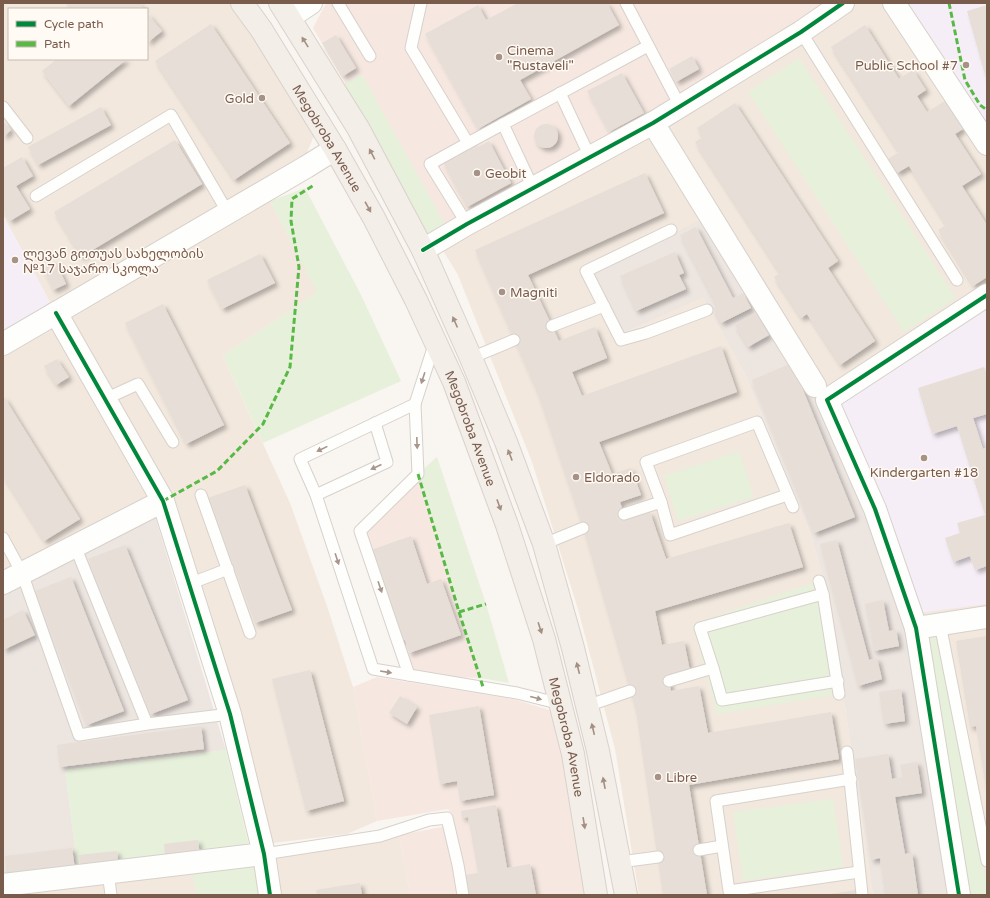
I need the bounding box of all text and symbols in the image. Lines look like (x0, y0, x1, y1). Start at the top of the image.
legend (8, 8, 148, 60)
text: Cycle path (44, 17, 103, 31)
one-way arrow (302, 36, 309, 48)
text: Path (44, 37, 70, 51)
place label: Cinema "Rustaveli" (507, 43, 574, 74)
marker: Cinema "Rustaveli" (494, 52, 504, 62)
place label: Public School #7 (855, 58, 958, 74)
marker: Public School #7 (961, 60, 971, 70)
street label: Megobroba Avenue (288, 82, 365, 195)
place label: Gold (225, 91, 254, 107)
marker: Gold (257, 93, 267, 103)
one-way arrow (368, 148, 375, 160)
place label: Geobit (485, 166, 527, 182)
marker: Geobit (472, 168, 482, 178)
one-way arrow (364, 201, 371, 213)
place label: ლევან გოთუას სახელობის №17 საჯარო სკოლა (23, 246, 204, 277)
marker: ლევან გოთუას სახელობის №17 საჯარო სკოლა (10, 255, 20, 265)
place label: Magniti (510, 285, 557, 301)
marker: Magniti (497, 287, 507, 297)
one-way arrow (452, 316, 458, 328)
street label: Megobroba Avenue (441, 368, 499, 488)
one-way arrow (420, 373, 426, 385)
one-way arrow (413, 437, 420, 449)
one-way arrow (316, 446, 328, 452)
one-way arrow (507, 448, 513, 460)
marker: Kindergarten #18 (919, 453, 929, 463)
one-way arrow (370, 464, 382, 470)
place label: Kindergarten #18 (870, 465, 978, 481)
place label: Eldorado (584, 470, 640, 486)
marker: Eldorado (571, 472, 581, 482)
one-way arrow (497, 500, 503, 512)
one-way arrow (334, 553, 340, 565)
one-way arrow (377, 582, 383, 594)
one-way arrow (538, 623, 544, 635)
one-way arrow (575, 662, 581, 675)
one-way arrow (380, 669, 392, 675)
street label: Megobroba Avenue (545, 676, 587, 798)
one-way arrow (530, 695, 542, 701)
one-way arrow (589, 723, 595, 735)
place label: Libre (666, 770, 697, 786)
marker: Libre (653, 772, 663, 782)
one-way arrow (601, 777, 607, 789)
one-way arrow (581, 817, 587, 829)

